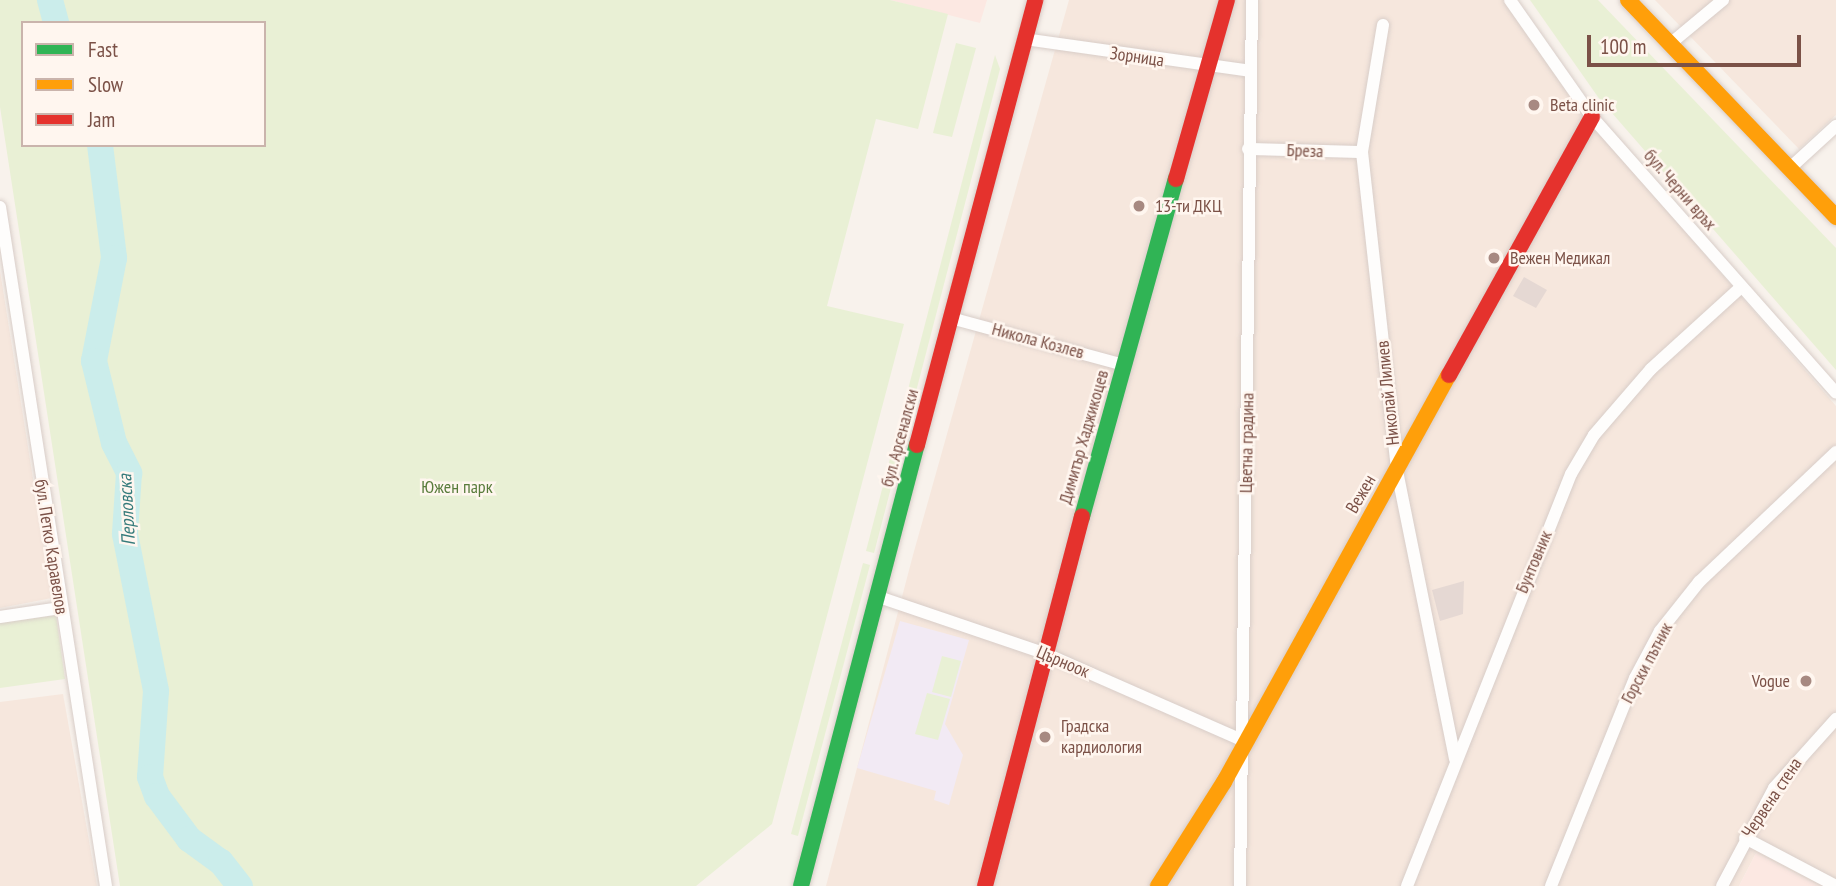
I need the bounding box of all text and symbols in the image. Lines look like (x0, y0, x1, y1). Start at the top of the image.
legend (21, 21, 266, 147)
scale bar (1591, 21, 1804, 65)
text: 100 m (1600, 33, 1646, 60)
text: Fast (88, 36, 118, 63)
street label: Зорница (1109, 43, 1165, 71)
text: Slow (88, 71, 123, 98)
place label: Beta clinic (1550, 94, 1615, 116)
marker: Beta clinic (1524, 95, 1544, 115)
text: Jam (88, 106, 115, 133)
street label: Бреза (1286, 140, 1324, 162)
street label: бул. Черни връх (1639, 145, 1721, 235)
place label: 13-ти ДКЦ (1155, 195, 1222, 217)
marker: 13-ти ДКЦ (1129, 196, 1149, 216)
place label: Вежен Медикал (1510, 247, 1610, 269)
marker: Вежен Медикал (1484, 248, 1504, 268)
street label: Никола Козлев (990, 318, 1086, 364)
street label: Николай Лилиев (1372, 340, 1404, 446)
street label: Димитър Хаджикоцев (1054, 367, 1114, 507)
street label: бул. Арсеналски (876, 386, 924, 490)
street label: Цветна градина (1235, 393, 1259, 493)
street label: Вежен (1341, 471, 1381, 517)
water label: Перловска (114, 474, 140, 546)
park label: Южен парк (421, 476, 493, 498)
street label: бул. Петко Каравелов (30, 477, 72, 617)
street label: Бунтовник (1511, 527, 1557, 597)
street label: Горски пътник (1617, 619, 1677, 707)
street label: Църноок (1033, 641, 1093, 683)
place label: Vogue (1752, 670, 1790, 692)
marker: Vogue (1796, 671, 1816, 691)
place label: Градска кардиология (1061, 716, 1142, 758)
marker: Градска кардиология (1035, 727, 1055, 747)
street label: Червена стена (1737, 754, 1807, 842)

